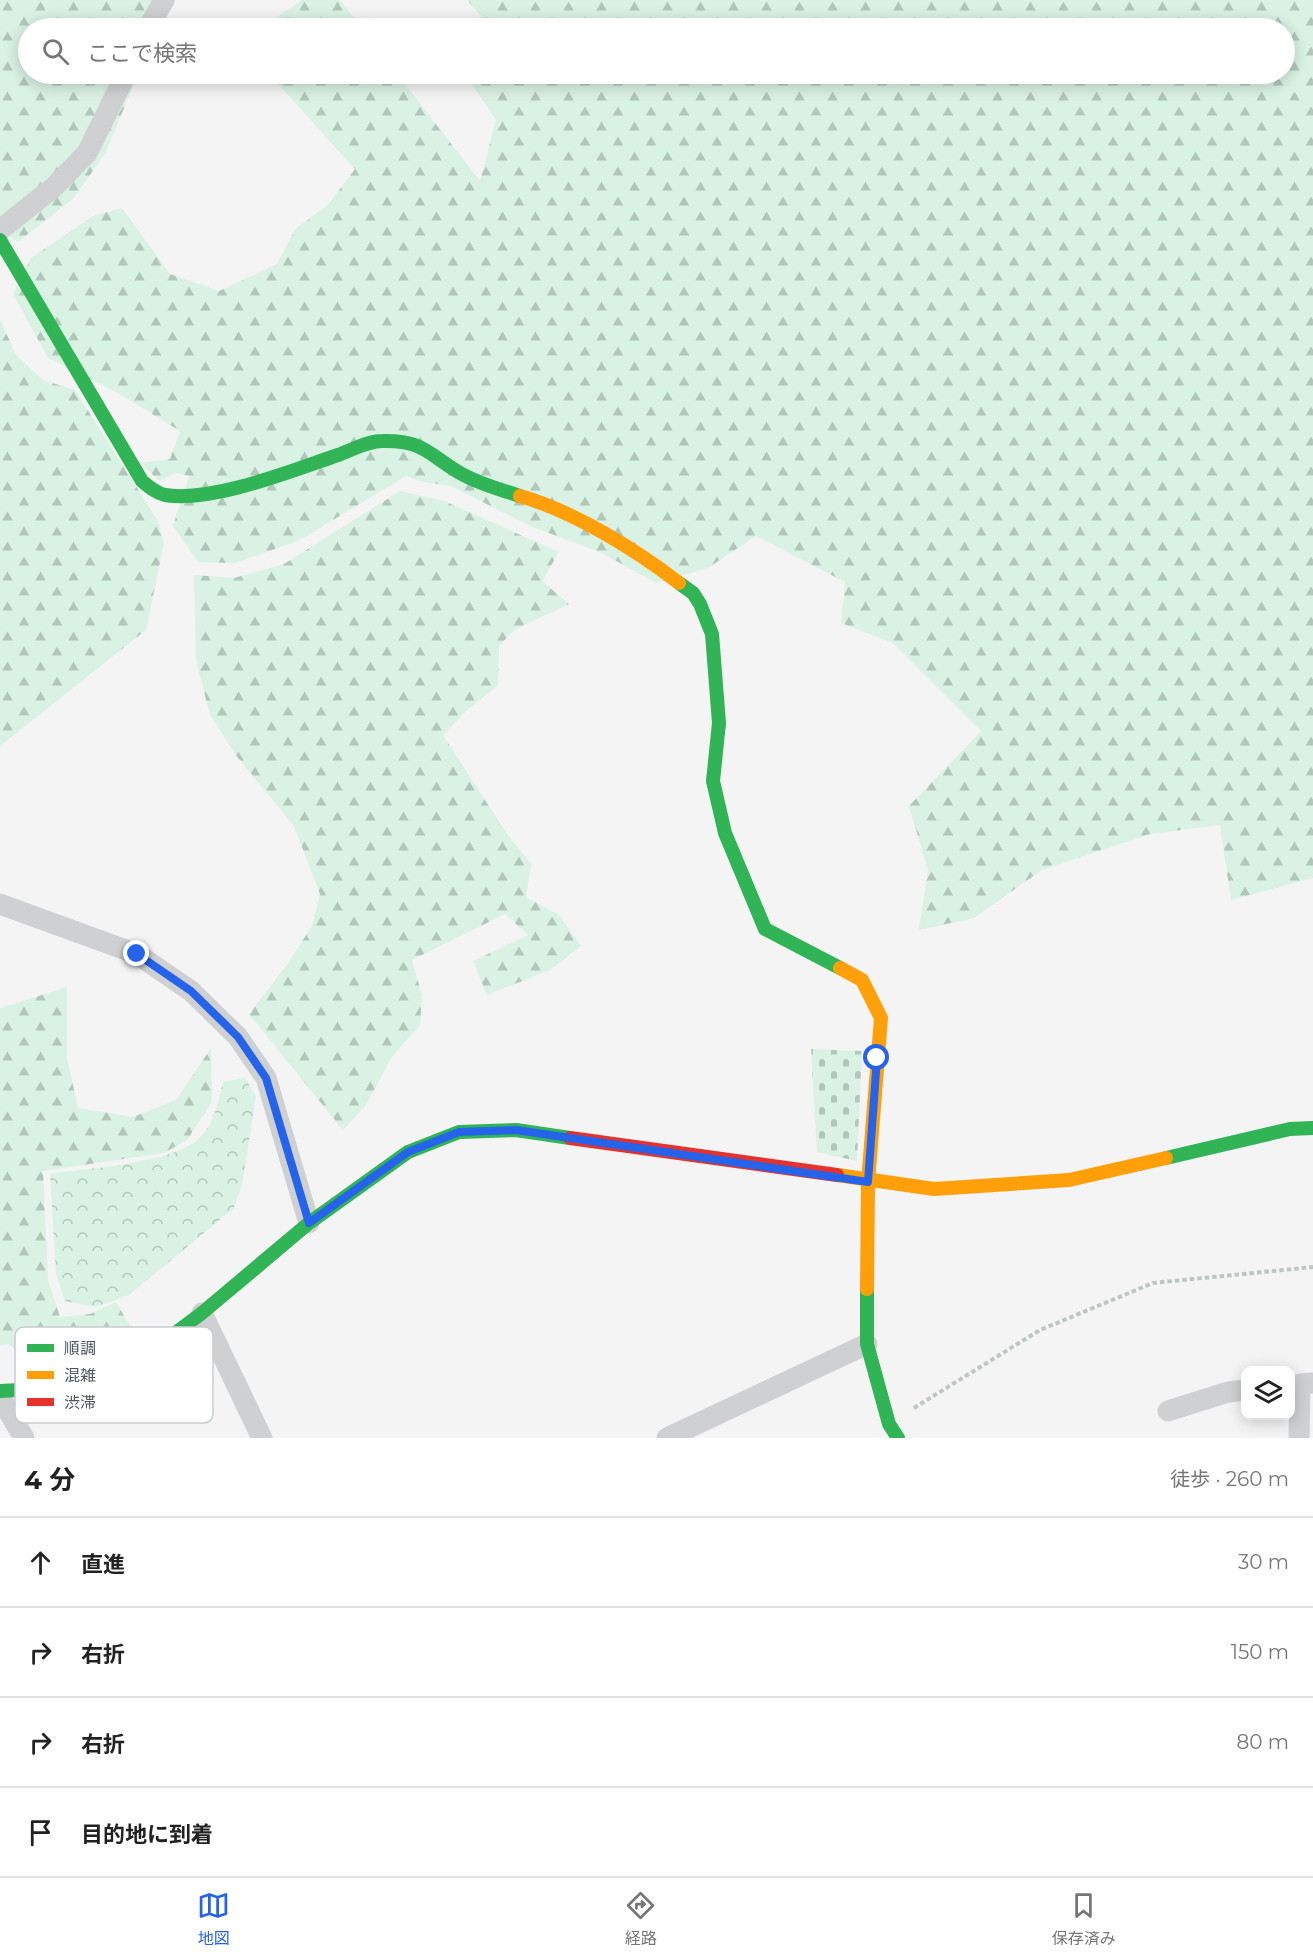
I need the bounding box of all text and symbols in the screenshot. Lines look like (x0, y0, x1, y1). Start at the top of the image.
search box (18, 18, 1295, 84)
icon: search (39, 35, 72, 68)
text: ここで検索 (87, 40, 197, 67)
route end (123, 940, 149, 966)
route start (863, 1044, 889, 1070)
legend (15, 1327, 213, 1423)
text: 順調 (64, 1339, 96, 1358)
text: 混雑 (64, 1366, 96, 1385)
map controls (1241, 1366, 1295, 1420)
button: layers (1241, 1366, 1295, 1420)
text: 渋滞 (64, 1393, 96, 1412)
text: 4 分 (24, 1464, 75, 1496)
text: 徒歩 · 260 m (1170, 1467, 1289, 1491)
icon: ahead (24, 1546, 57, 1579)
text: 30 m (1238, 1550, 1289, 1574)
text: 直進 (81, 1551, 125, 1578)
icon: right (24, 1636, 57, 1669)
text: 150 m (1231, 1640, 1289, 1664)
text: 右折 (81, 1641, 125, 1668)
icon: right (24, 1726, 57, 1759)
text: 80 m (1237, 1730, 1289, 1754)
text: 右折 (81, 1731, 125, 1758)
icon: arrive (24, 1816, 57, 1849)
text: 目的地に到着 (81, 1821, 213, 1848)
tab: 地図 (197, 1889, 230, 1949)
tab: 経路 (624, 1889, 657, 1949)
tab: 保存済み (1052, 1889, 1116, 1949)

